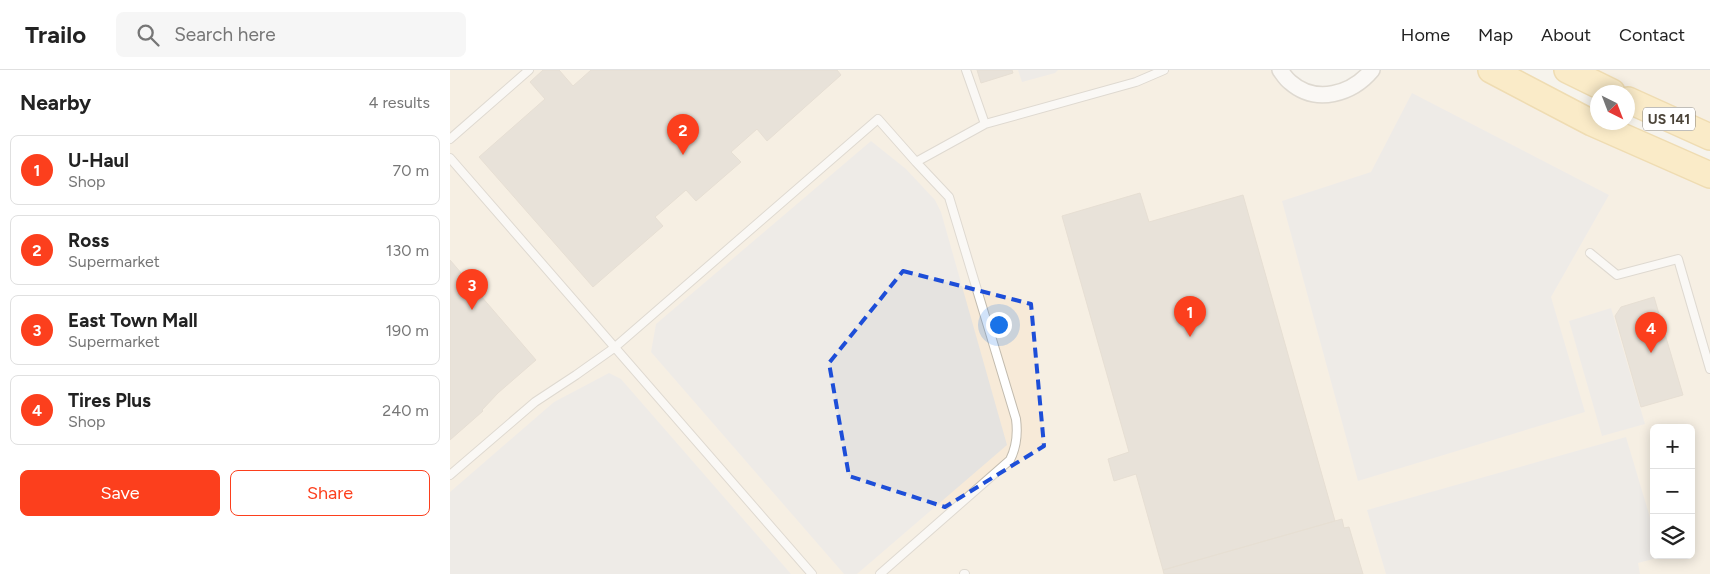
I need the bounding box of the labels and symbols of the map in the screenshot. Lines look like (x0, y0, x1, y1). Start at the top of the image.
north arrow (1590, 85, 1635, 130)
road number: US 141 (1643, 108, 1695, 131)
pin: 2 (667, 114, 699, 155)
pin: 3 (456, 269, 488, 310)
pin: 1 (1174, 296, 1206, 337)
your location (986, 312, 1012, 338)
pin: 4 (1635, 312, 1667, 353)

